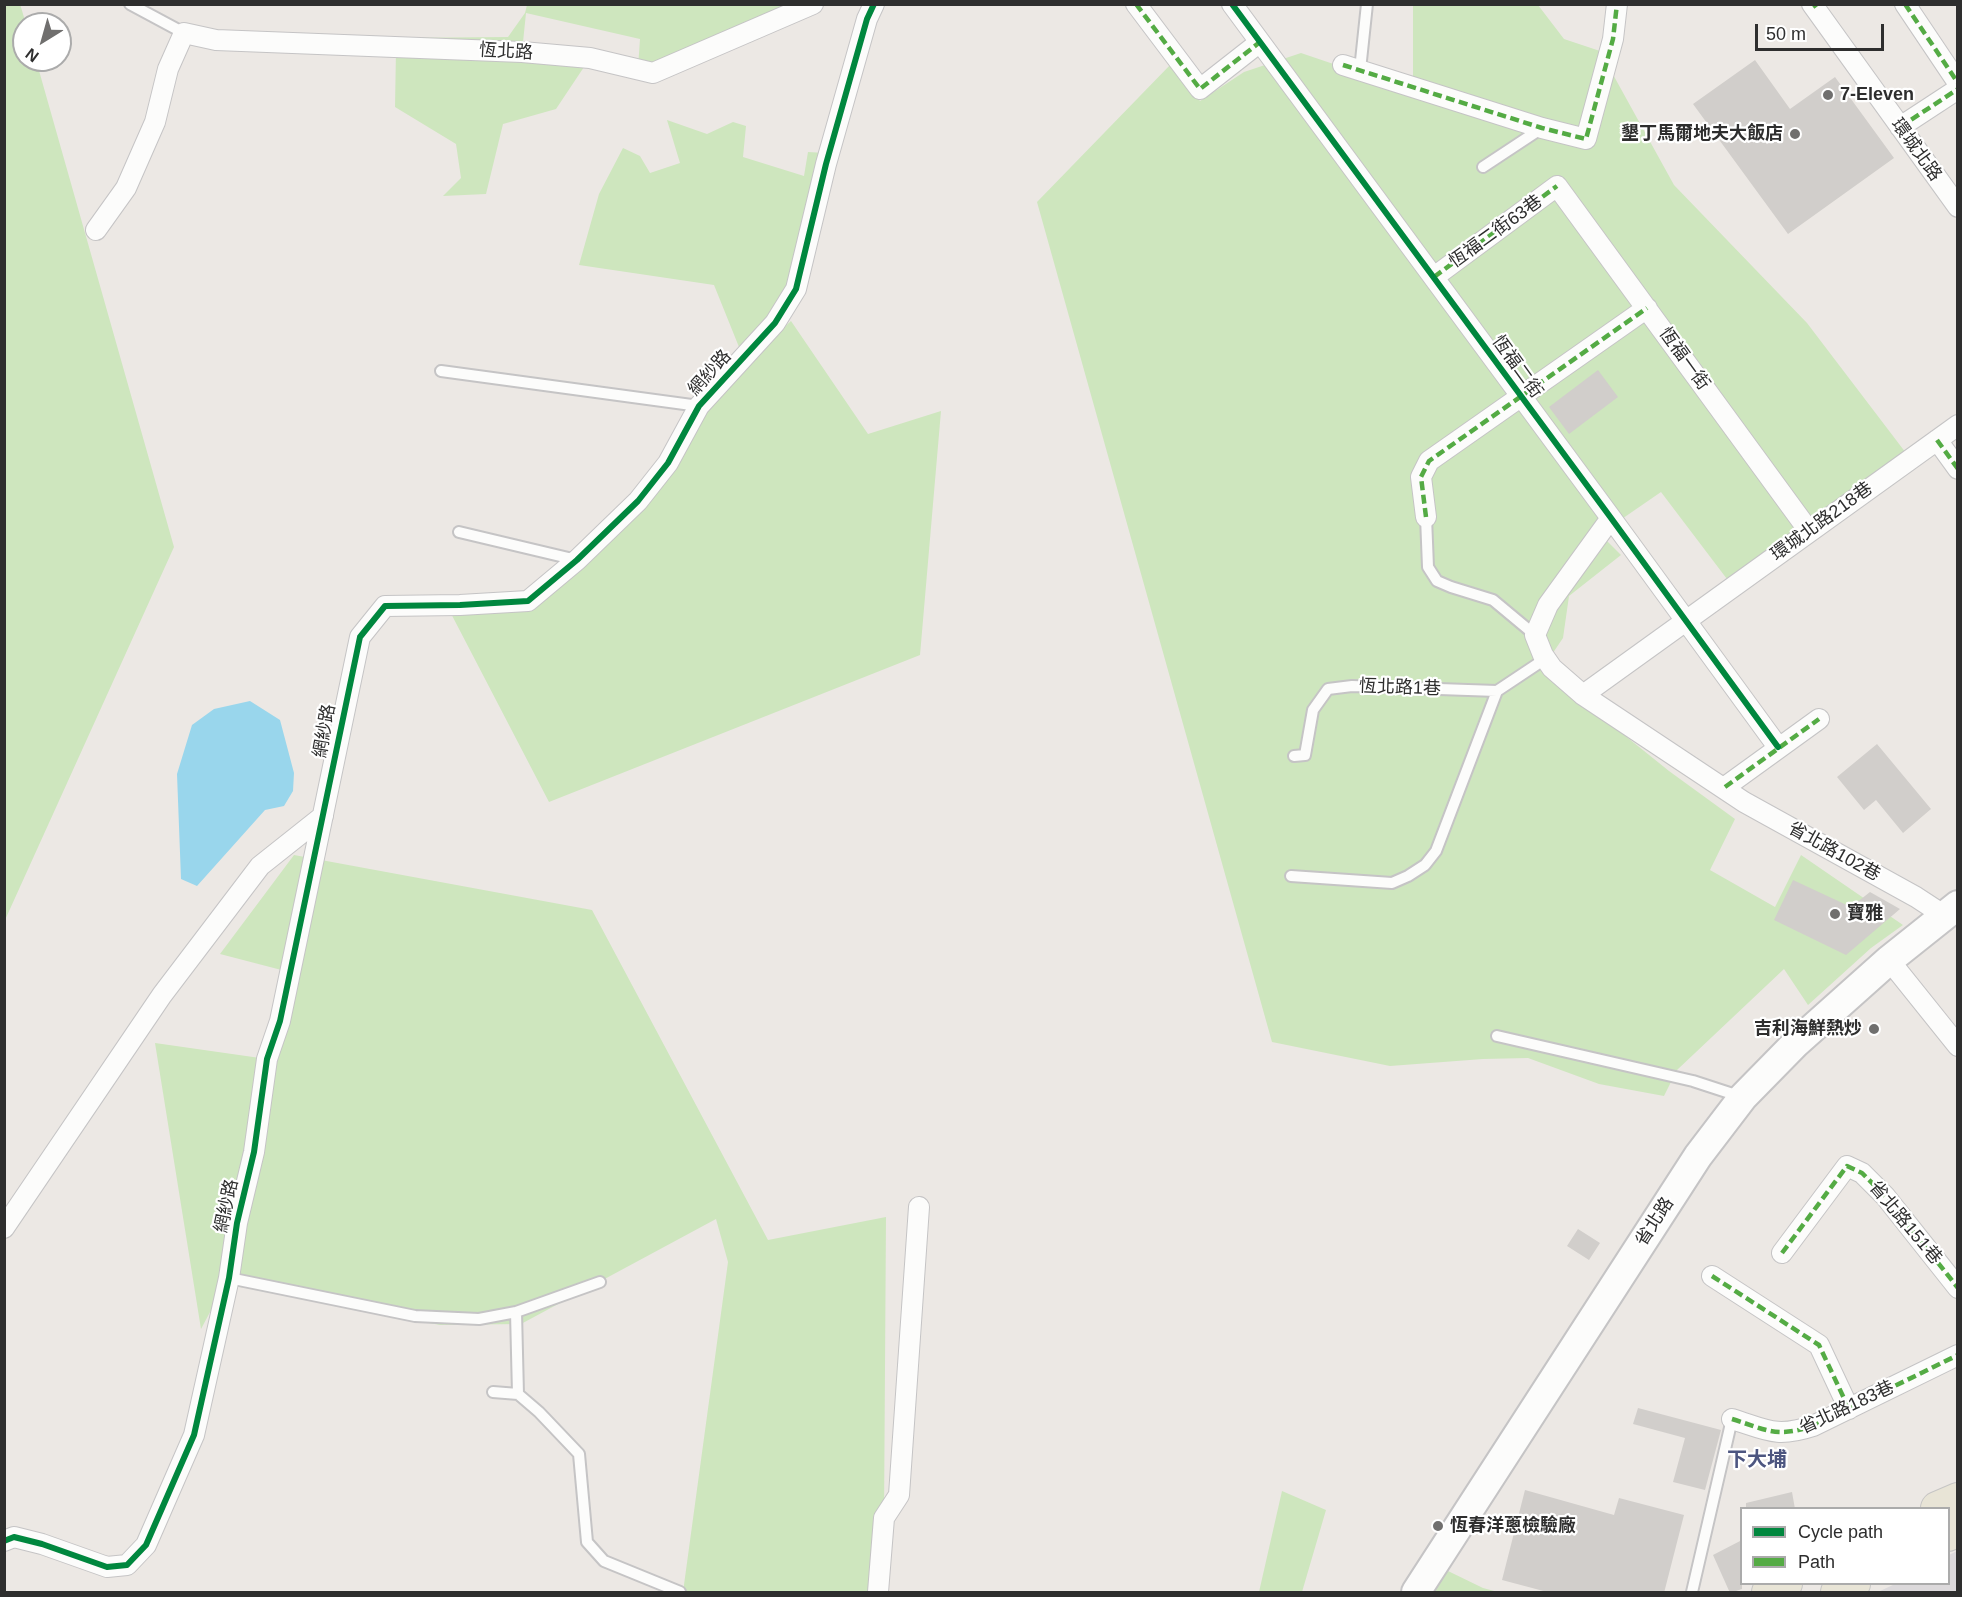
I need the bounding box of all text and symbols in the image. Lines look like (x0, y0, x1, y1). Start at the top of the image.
north arrow (12, 12, 72, 72)
scale bar (1758, 12, 1887, 50)
text: 50 m (1766, 24, 1806, 44)
street label: 恆北路 (478, 40, 534, 64)
text: N (22, 45, 42, 65)
place label: 7-Eleven (1840, 84, 1914, 106)
marker: 7-Eleven (1821, 88, 1835, 102)
street label: 環城北路 (1886, 115, 1946, 185)
place label: 墾丁馬爾地夫大飯店 (1621, 123, 1783, 145)
marker: 墾丁馬爾地夫大飯店 (1788, 127, 1802, 141)
street label: 恆福二街63巷 (1445, 191, 1547, 273)
street label: 恆福一街 (1654, 324, 1714, 394)
street label: 恆福二街 (1487, 332, 1547, 402)
street label: 網紗路 (684, 346, 736, 400)
street label: 環城北路218巷 (1767, 478, 1877, 566)
street label: 恆北路1巷 (1359, 676, 1441, 700)
street label: 網紗路 (310, 703, 340, 759)
street label: 省北路102巷 (1784, 818, 1884, 886)
place label: 寶雅 (1847, 903, 1883, 925)
marker: 寶雅 (1828, 907, 1842, 921)
place label: 吉利海鮮熱炒 (1754, 1018, 1862, 1040)
marker: 吉利海鮮熱炒 (1867, 1022, 1881, 1036)
street label: 網紗路 (211, 1177, 243, 1235)
street label: 省北路151巷 (1864, 1177, 1946, 1269)
street label: 省北路 (1631, 1193, 1679, 1251)
street label: 省北路183巷 (1796, 1377, 1898, 1439)
district label: 下大埔 (1727, 1448, 1787, 1472)
legend (1740, 1507, 1950, 1585)
place label: 恆春洋蔥檢驗廠 (1450, 1515, 1576, 1537)
marker: 恆春洋蔥檢驗廠 (1431, 1519, 1445, 1533)
text: Cycle path (1798, 1522, 1883, 1542)
text: Path (1798, 1552, 1835, 1572)

